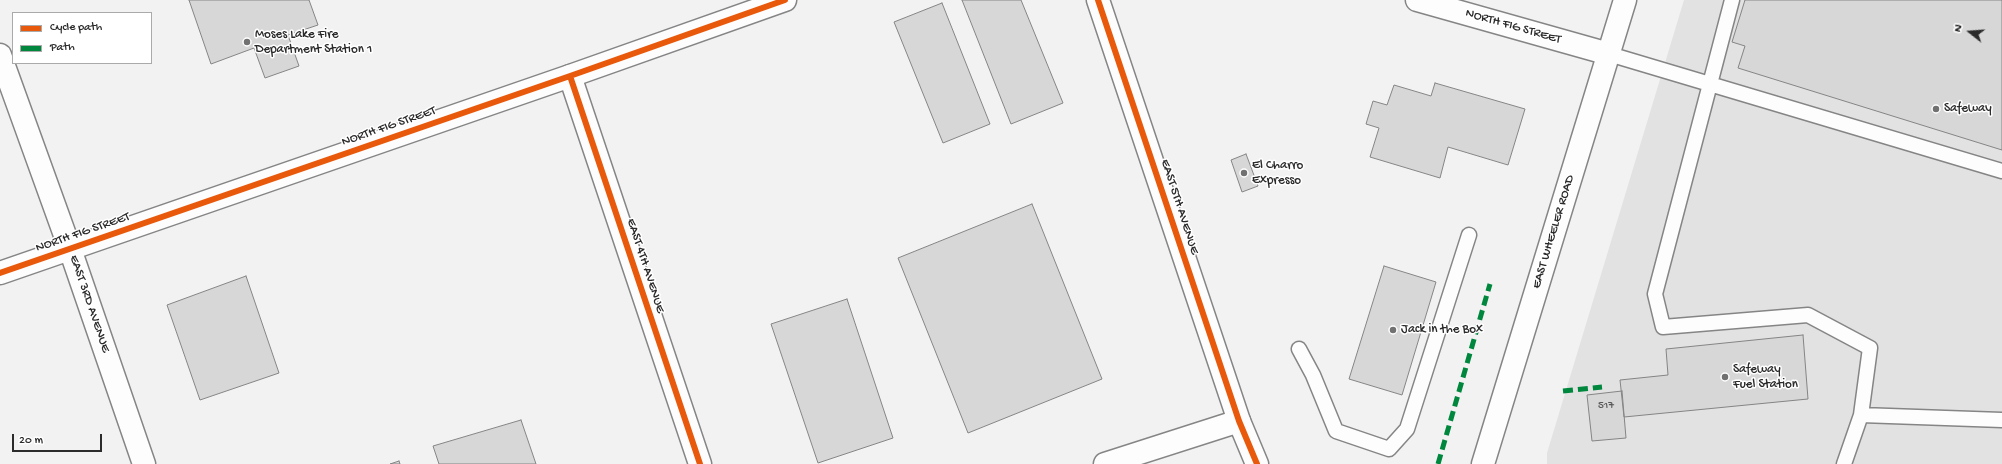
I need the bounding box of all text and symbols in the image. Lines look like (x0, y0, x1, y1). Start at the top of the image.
street label: NORTH FIG STREET (1463, 6, 1563, 48)
legend (12, 12, 152, 64)
north arrow (1950, 12, 1990, 52)
text: Cycle path (50, 21, 102, 35)
text: N (1952, 23, 1965, 34)
place label: Moses Lake Fire Department Station 1 (255, 27, 372, 58)
marker: Moses Lake Fire Department Station 1 (242, 37, 252, 47)
text: Path (50, 41, 75, 55)
place label: Safeway (1944, 101, 1992, 117)
street label: NORTH FIG STREET (340, 104, 438, 150)
marker: Safeway (1931, 104, 1941, 114)
street label: EAST 5TH AVENUE (1156, 157, 1202, 257)
place label: El Charro Expresso (1252, 158, 1303, 189)
marker: El Charro Expresso (1239, 168, 1249, 178)
street label: EAST WHEELER ROAD (1529, 173, 1579, 291)
street label: NORTH FIG STREET (34, 210, 132, 256)
street label: EAST 4TH AVENUE (622, 217, 668, 315)
street label: EAST 3RD AVENUE (65, 253, 113, 355)
place label: Jack in the Box (1401, 322, 1483, 338)
marker: Jack in the Box (1388, 325, 1398, 335)
place label: Safeway Fuel Station (1733, 362, 1798, 393)
marker: Safeway Fuel Station (1720, 372, 1730, 382)
house number: 517 (1598, 399, 1614, 413)
scale bar (14, 426, 104, 452)
text: 20 m (19, 434, 43, 448)

